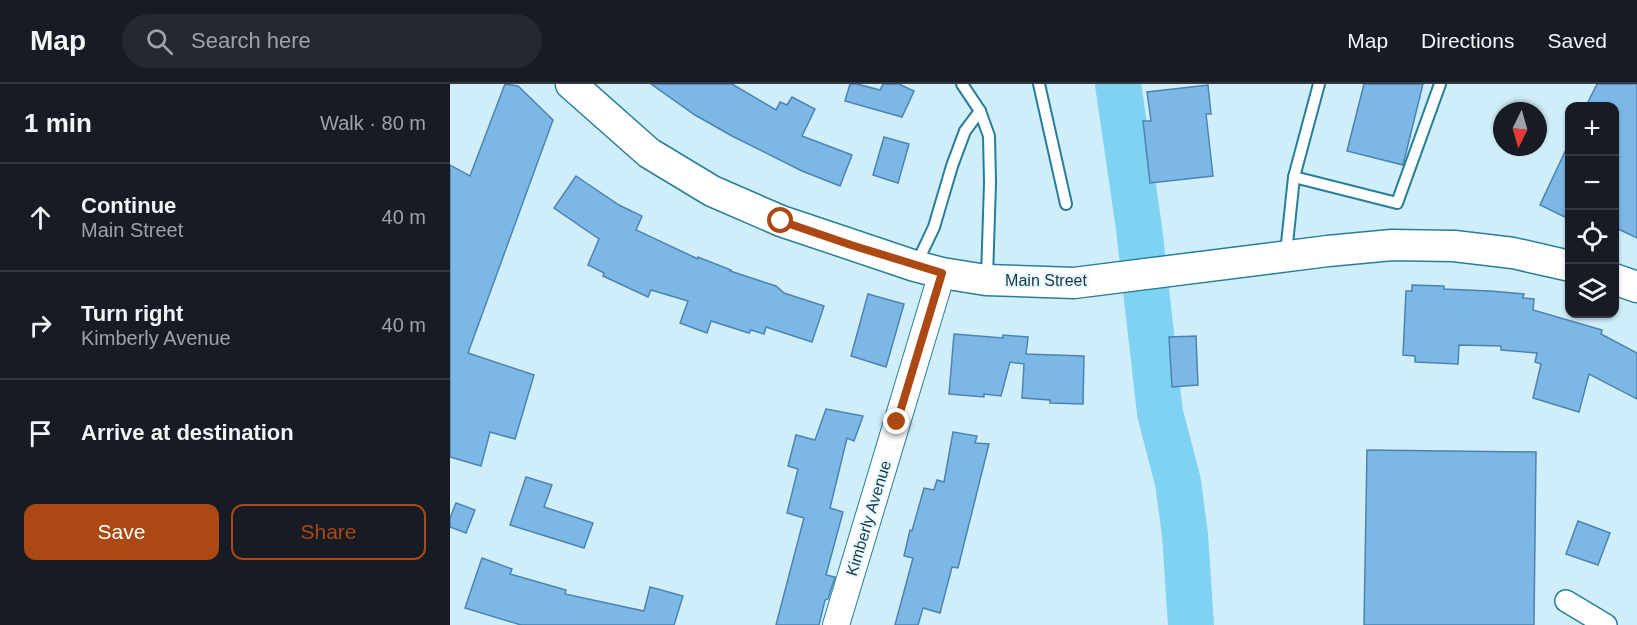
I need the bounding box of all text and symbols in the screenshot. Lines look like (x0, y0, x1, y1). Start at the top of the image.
search box (122, 14, 542, 68)
text: Map (30, 25, 86, 56)
icon: search (143, 25, 176, 58)
text: Search here (191, 28, 311, 53)
text: Map (1347, 29, 1388, 52)
text: Directions (1421, 29, 1514, 52)
text: Saved (1547, 29, 1607, 52)
north arrow (1493, 102, 1547, 156)
map controls (1565, 102, 1619, 318)
button: + (1565, 102, 1619, 156)
text: 1 min (24, 108, 92, 138)
text: Walk · 80 m (320, 112, 426, 134)
button: − (1565, 156, 1619, 210)
text: Continue (81, 193, 176, 218)
icon: ahead (24, 201, 57, 234)
text: 40 m (382, 206, 426, 228)
route start (767, 207, 793, 233)
button: locate (1565, 210, 1619, 264)
text: Main Street (81, 219, 183, 241)
button: layers (1565, 264, 1619, 318)
street label: Main Street (1005, 272, 1087, 289)
text: Turn right (81, 301, 183, 326)
icon: right (24, 309, 57, 342)
text: 40 m (382, 314, 426, 336)
text: Kimberly Avenue (81, 327, 231, 349)
route end (883, 408, 909, 434)
icon: arrive (24, 417, 57, 450)
text: Arrive at destination (81, 420, 294, 445)
street label: Kimberly Avenue (843, 458, 894, 578)
button: Save (24, 504, 219, 560)
button: Share (231, 504, 426, 560)

